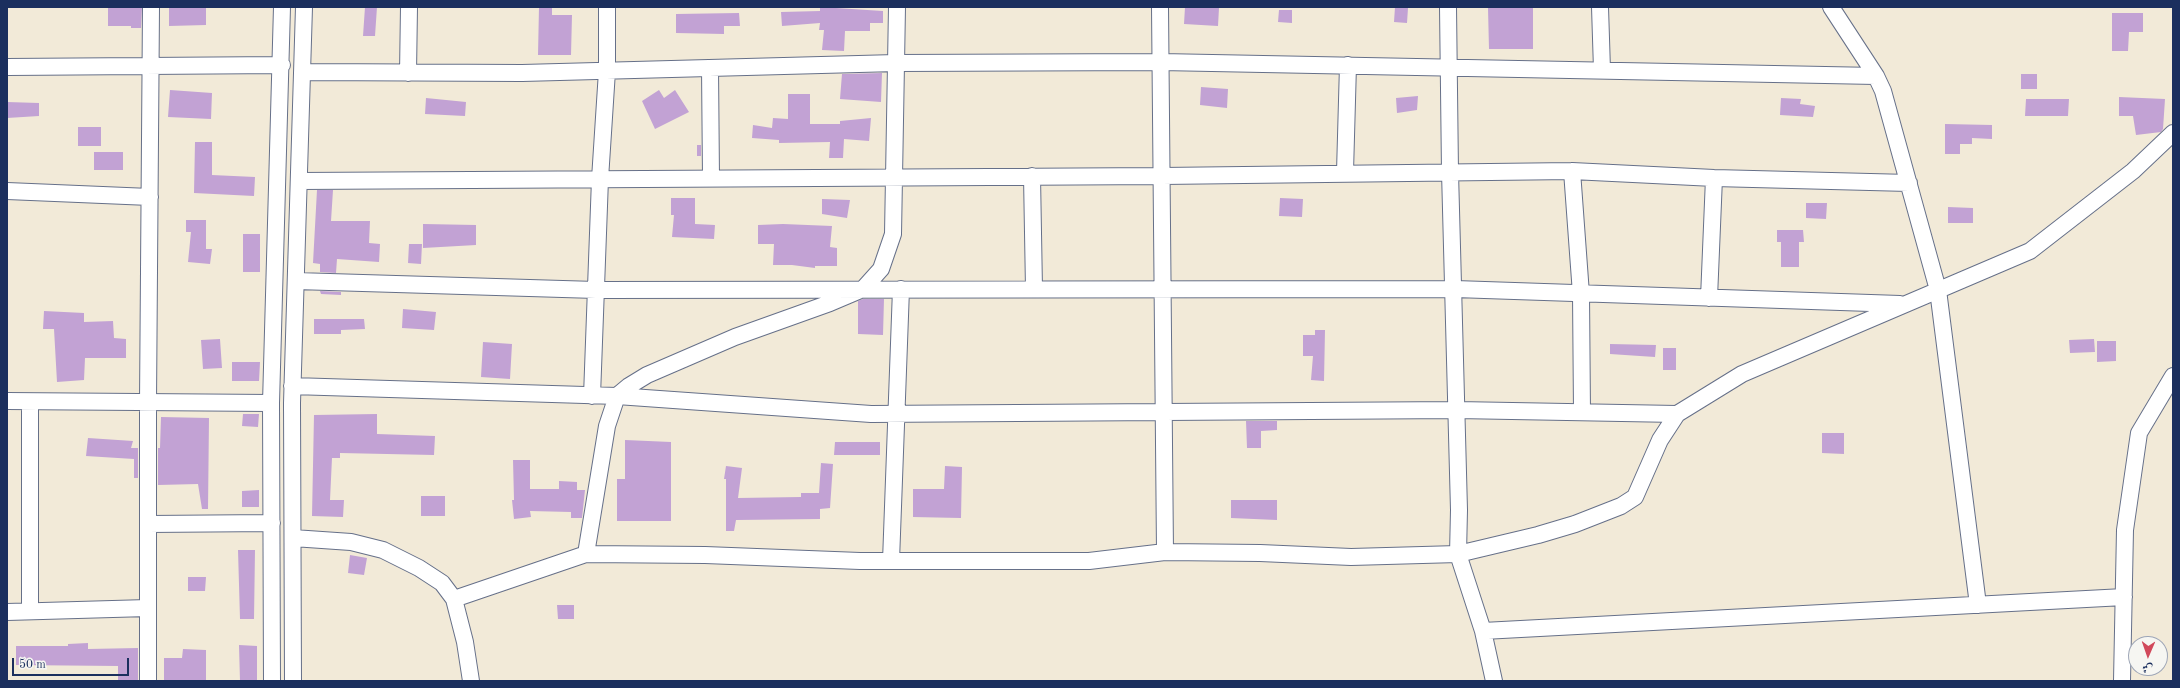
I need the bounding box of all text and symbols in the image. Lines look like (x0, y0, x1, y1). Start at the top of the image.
north arrow (2128, 636, 2168, 676)
scale bar (14, 650, 131, 676)
text: 50 m (19, 659, 46, 671)
text: ش (2142, 662, 2153, 673)

